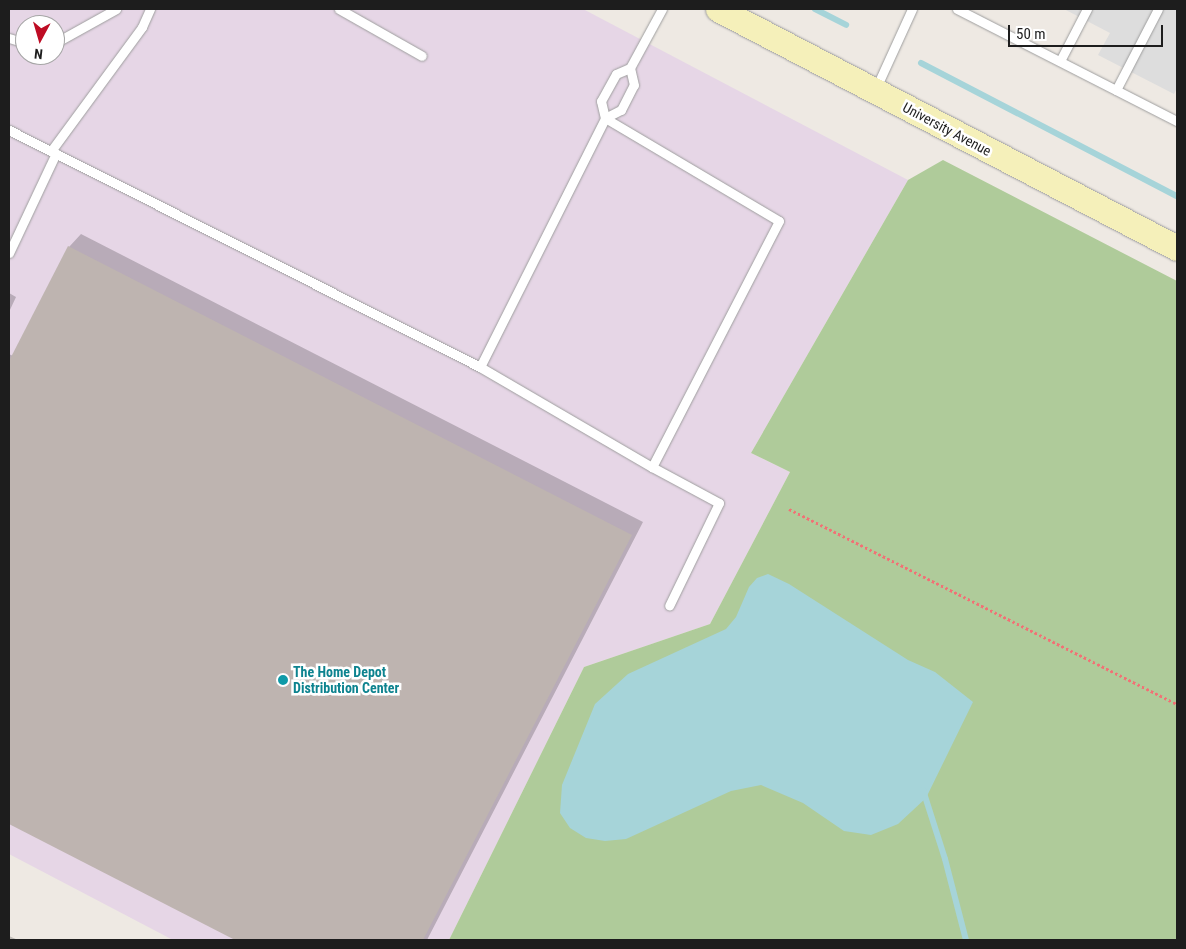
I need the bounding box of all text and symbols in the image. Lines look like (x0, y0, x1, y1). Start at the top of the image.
north arrow (15, 15, 65, 65)
scale bar (1011, 15, 1166, 47)
text: 50 m (1016, 25, 1046, 43)
text: N (33, 46, 44, 62)
street label: University Avenue (900, 99, 994, 159)
place label: The Home Depot Distribution Center (293, 664, 399, 696)
marker: The Home Depot Distribution Center (277, 674, 289, 686)

